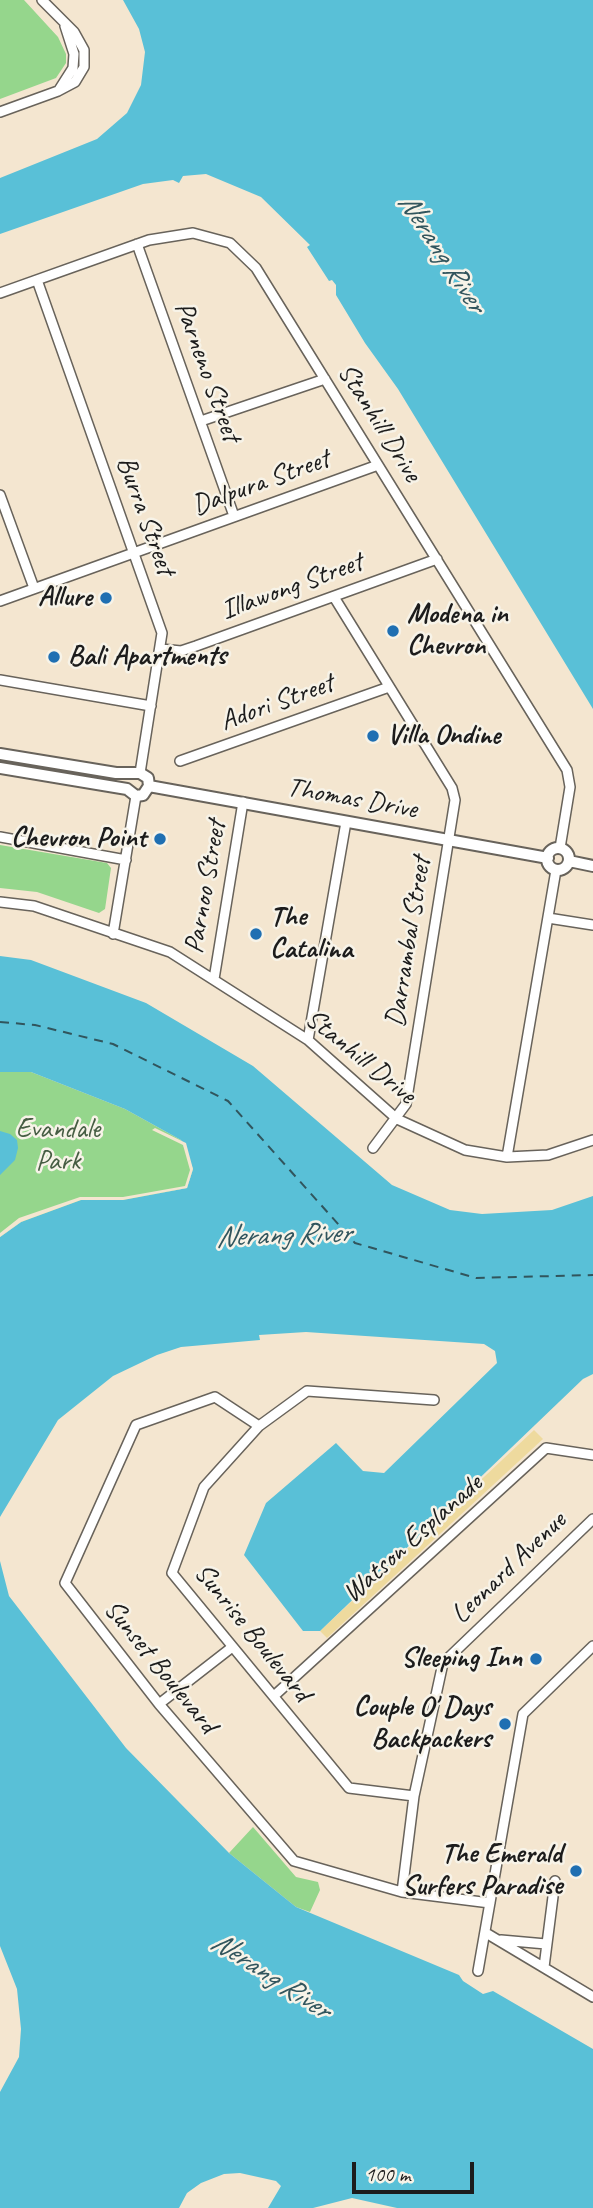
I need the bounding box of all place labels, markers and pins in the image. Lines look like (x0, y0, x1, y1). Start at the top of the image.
place label: Allure (38, 581, 92, 615)
marker: Allure (98, 590, 114, 606)
place label: Modena in Chevron (407, 598, 508, 664)
marker: Modena in Chevron (385, 623, 401, 639)
place label: Bali Apartments (68, 640, 226, 674)
marker: Bali Apartments (46, 649, 62, 665)
place label: Villa Ondine (387, 719, 500, 753)
marker: Villa Ondine (365, 728, 381, 744)
place label: Chevron Point (11, 822, 146, 856)
marker: Chevron Point (152, 831, 168, 847)
place label: The Catalina (270, 901, 352, 967)
marker: The Catalina (248, 926, 264, 942)
place label: Sleeping Inn (401, 1642, 522, 1676)
marker: Sleeping Inn (528, 1651, 544, 1667)
place label: Couple O' Days Backpackers (354, 1691, 491, 1757)
marker: Couple O' Days Backpackers (497, 1716, 513, 1732)
place label: The Emerald Surfers Paradise (402, 1838, 562, 1904)
marker: The Emerald Surfers Paradise (568, 1863, 584, 1879)

